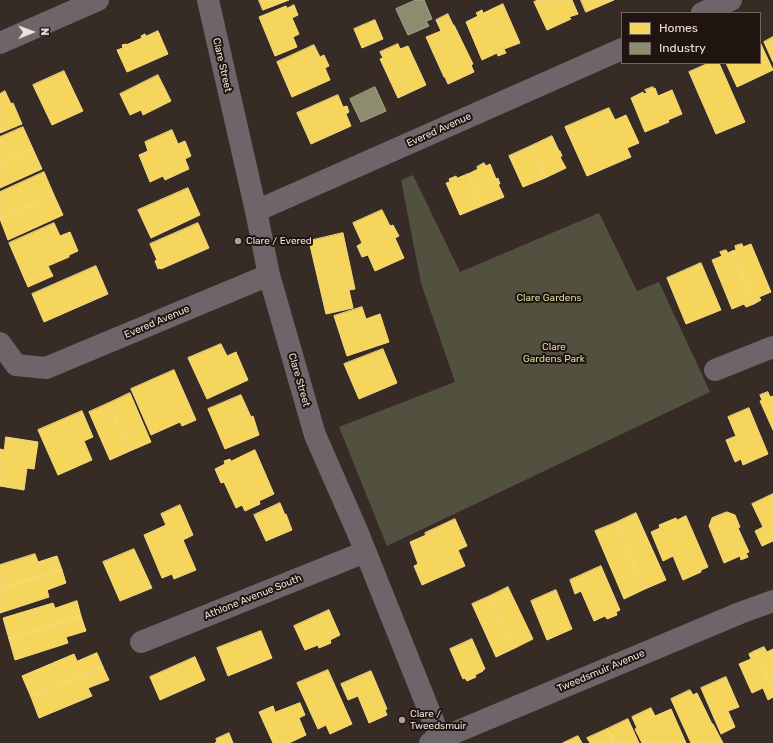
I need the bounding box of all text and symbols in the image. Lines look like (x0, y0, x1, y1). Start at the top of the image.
north arrow (12, 12, 52, 52)
legend (621, 12, 761, 64)
text: Homes (659, 21, 698, 35)
text: N (38, 28, 51, 36)
street label: Clare Street (210, 37, 234, 93)
text: Industry (659, 41, 706, 55)
street label: Evered Avenue (405, 110, 473, 150)
place label: Clare / Evered (246, 235, 312, 247)
marker: Clare / Evered (233, 236, 243, 246)
park label: Clare Gardens (516, 292, 582, 304)
street label: Evered Avenue (123, 303, 191, 341)
park label: Clare Gardens Park (523, 341, 585, 364)
street label: Clare Street (286, 352, 312, 408)
street label: Athlone Avenue South (202, 572, 304, 622)
street label: Tweedsmuir Avenue (555, 647, 647, 695)
place label: Clare / Tweedsmuir (410, 708, 466, 732)
marker: Clare / Tweedsmuir (397, 715, 407, 725)

